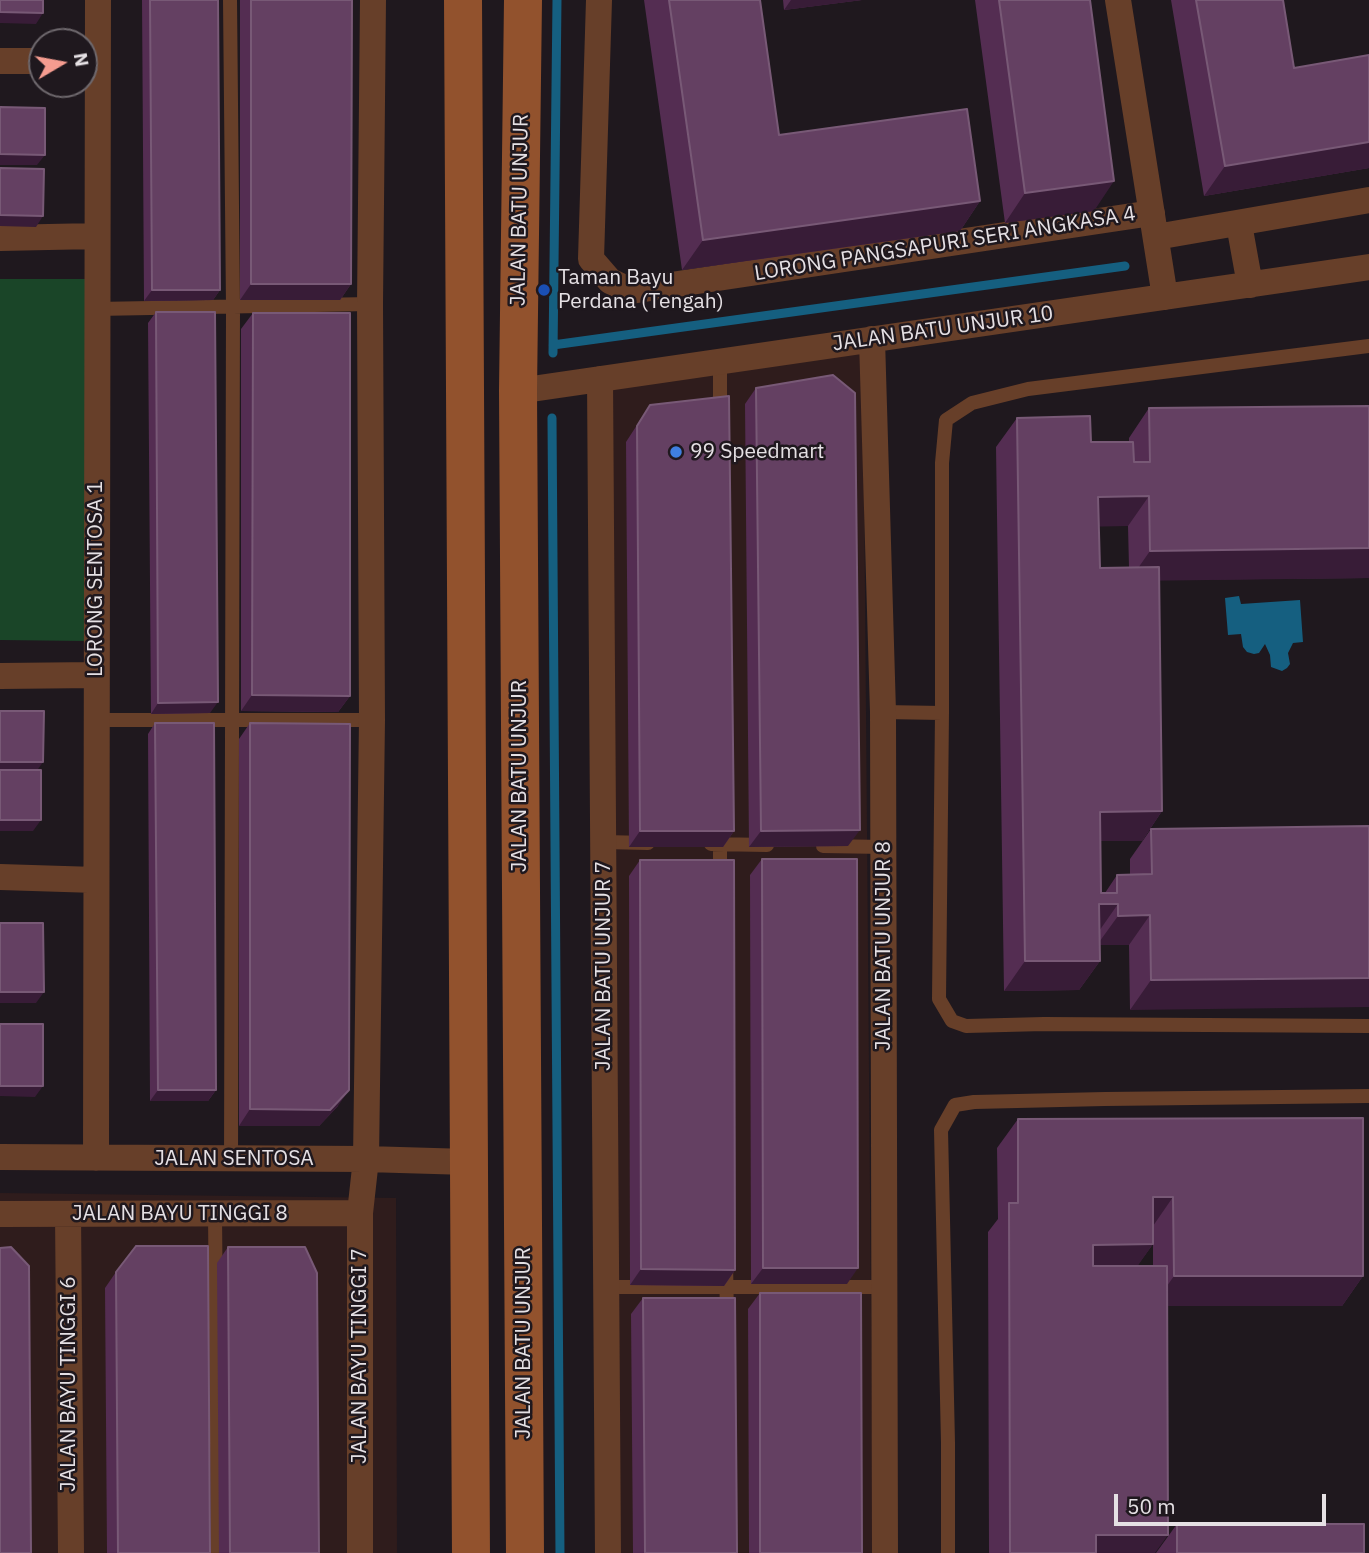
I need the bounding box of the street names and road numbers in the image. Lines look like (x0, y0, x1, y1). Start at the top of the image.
street label: JALAN BATU UNJUR (506, 114, 534, 306)
street label: LORONG PANGSAPURI SERI ANGKASA 4 (753, 201, 1137, 287)
street label: JALAN BATU UNJUR 10 (831, 301, 1055, 357)
street label: LORONG SENTOSA 1 (83, 481, 109, 677)
street label: JALAN BATU UNJUR (507, 680, 533, 872)
street label: JALAN BATU UNJUR 8 (871, 841, 897, 1051)
street label: JALAN BATU UNJUR 7 (591, 861, 617, 1071)
street label: JALAN SENTOSA (154, 1146, 314, 1172)
street label: JALAN BAYU TINGGI 8 (72, 1201, 288, 1227)
street label: JALAN BATU UNJUR (511, 1247, 537, 1439)
street label: JALAN BAYU TINGGI 7 (347, 1248, 373, 1464)
street label: JALAN BAYU TINGGI 6 (56, 1276, 82, 1492)

